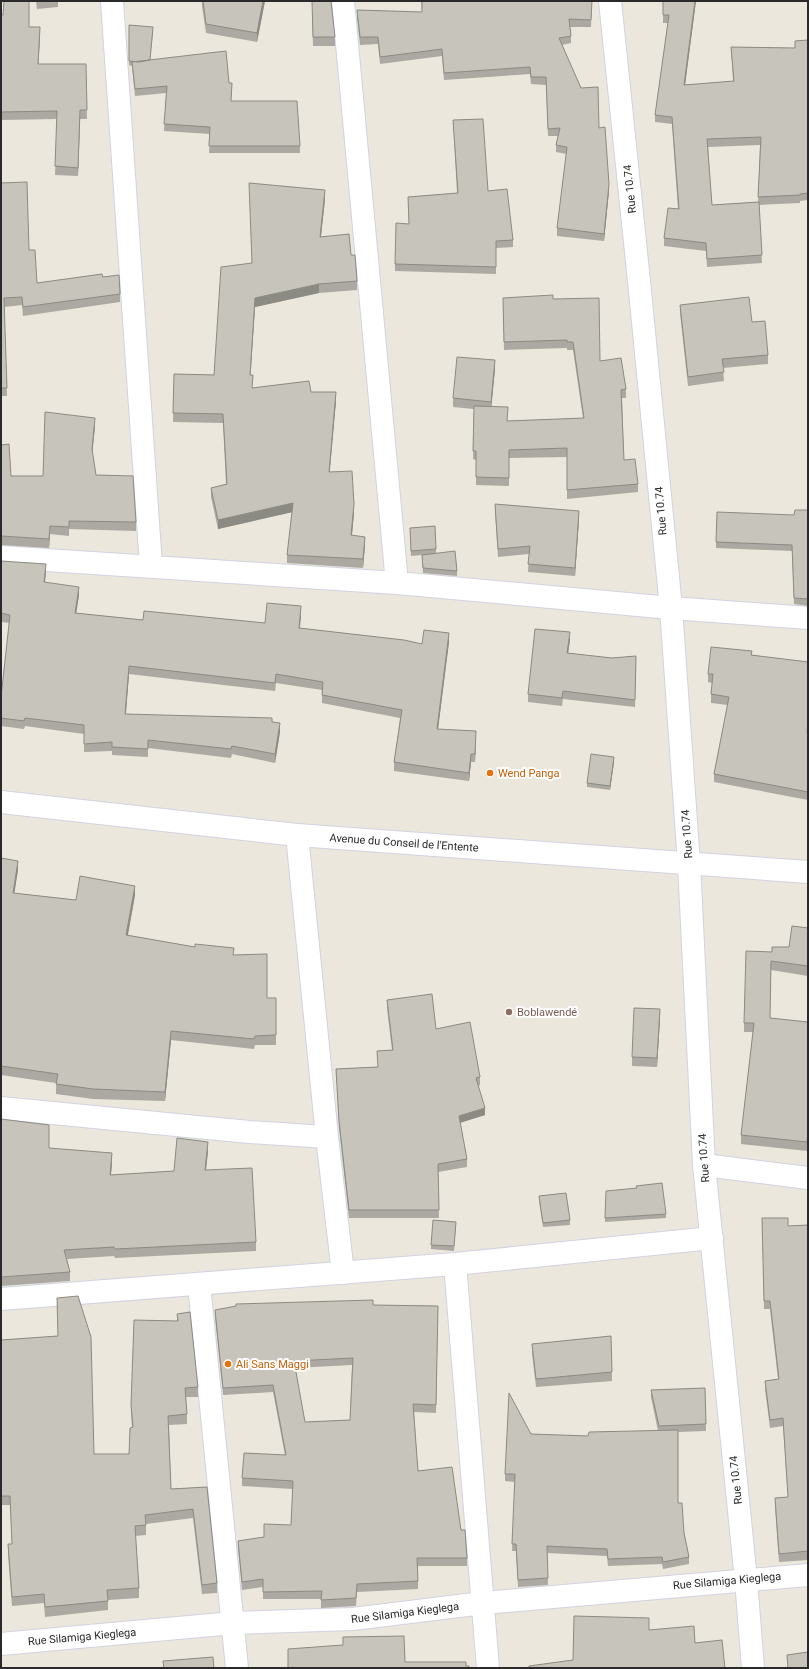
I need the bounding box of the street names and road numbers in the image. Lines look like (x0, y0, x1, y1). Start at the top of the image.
street label: Rue 10.74 (621, 164, 639, 214)
street label: Rue 10.74 (652, 486, 670, 536)
street label: Rue 10.74 (679, 809, 695, 859)
street label: Avenue du Conseil de l'Entente (329, 831, 479, 855)
street label: Rue 10.74 (696, 1133, 712, 1183)
street label: Rue 10.74 (727, 1455, 745, 1505)
street label: Rue Silamiga Kieglega (672, 1570, 782, 1592)
street label: Rue Silamiga Kieglega (350, 1600, 460, 1626)
street label: Rue Silamiga Kieglega (27, 1626, 137, 1648)

